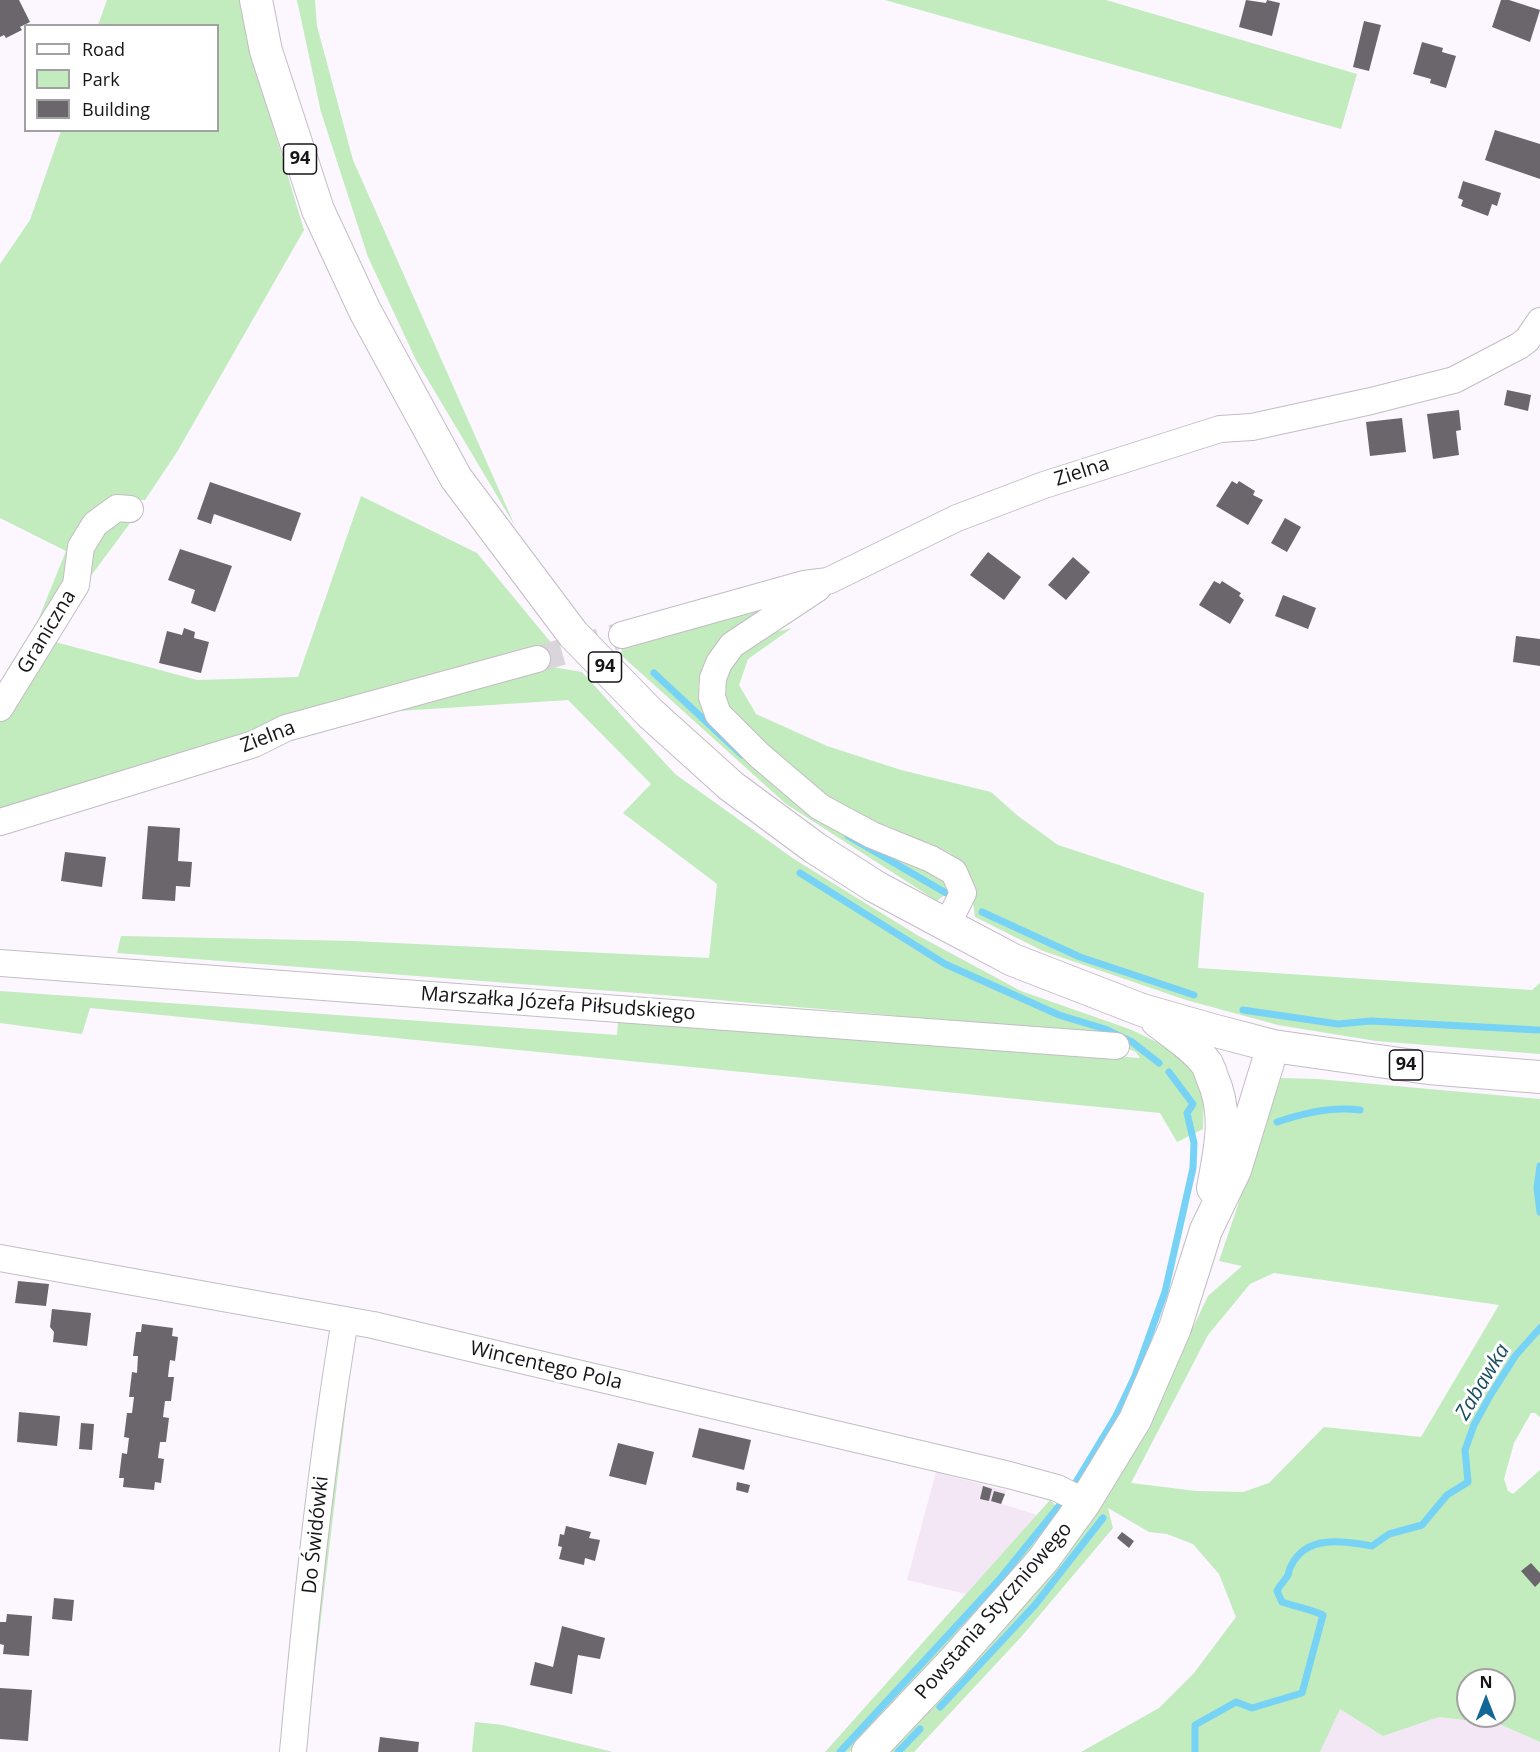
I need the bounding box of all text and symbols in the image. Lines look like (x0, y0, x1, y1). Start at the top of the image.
legend (24, 24, 219, 132)
text: Road (82, 37, 125, 61)
text: Park (82, 67, 120, 91)
text: Building (82, 97, 150, 121)
road number: 94 (284, 144, 316, 174)
street label: Zielna (1052, 452, 1112, 492)
street label: Graniczna (13, 586, 81, 678)
road number: 94 (588, 652, 622, 682)
street label: Zielna (237, 716, 299, 758)
street label: Marszałka Józefa Piłsudskiego (420, 982, 696, 1026)
road number: 94 (1390, 1050, 1422, 1080)
street label: Wincentego Pola (468, 1337, 624, 1395)
water label: Zabawka (1451, 1339, 1515, 1425)
street label: Do Świdówki (298, 1475, 334, 1595)
street label: Powstania Styczniowego (910, 1517, 1078, 1705)
north arrow (1456, 1668, 1516, 1728)
text: N (1479, 1671, 1493, 1693)

